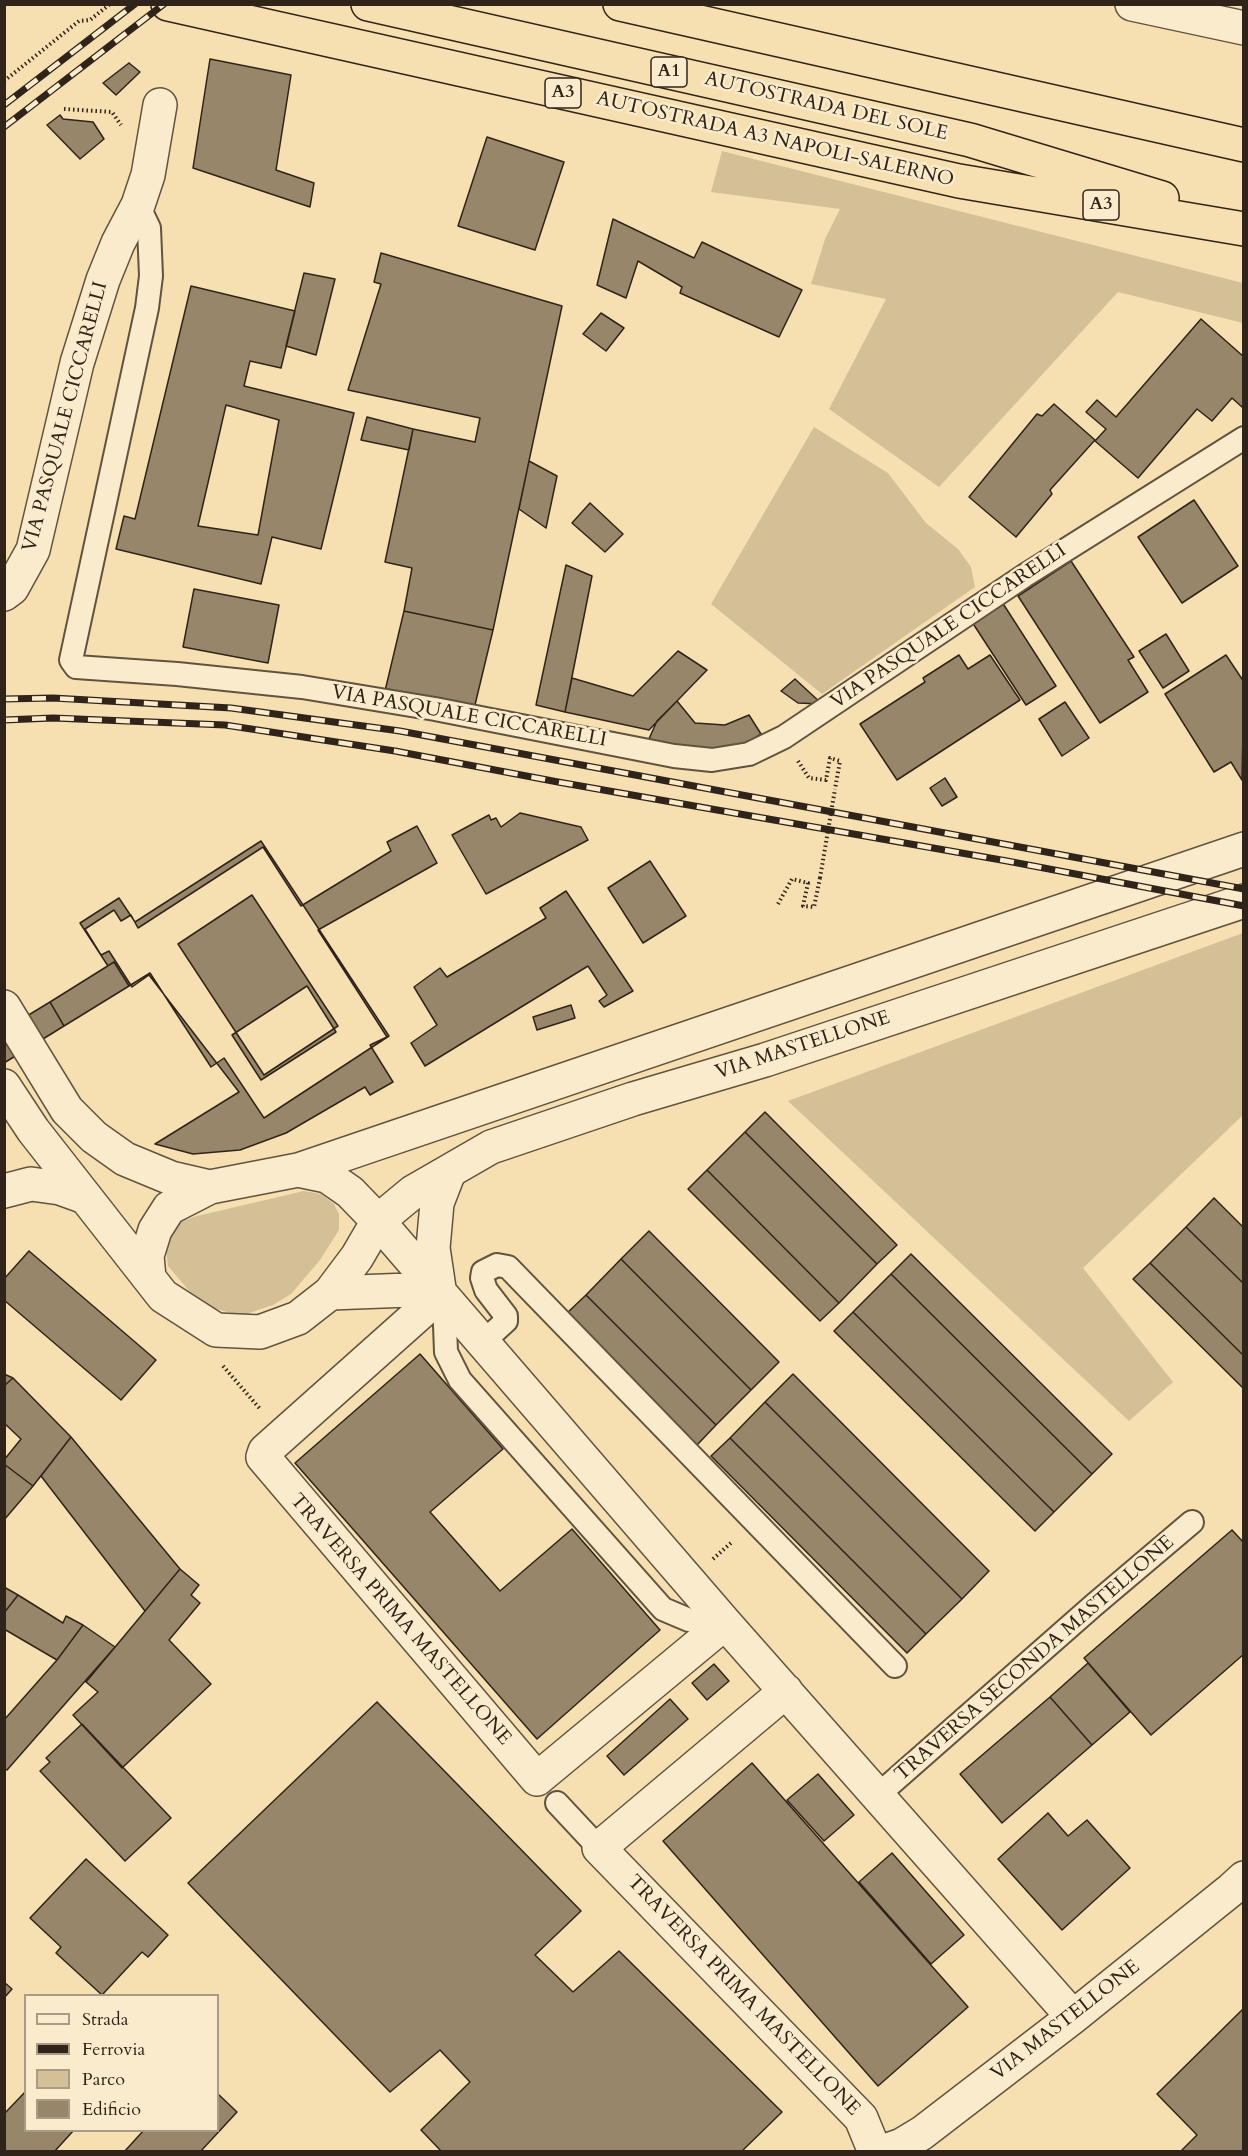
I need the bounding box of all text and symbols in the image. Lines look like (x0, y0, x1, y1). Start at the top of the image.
road number: A1 (651, 57, 687, 87)
street label: AUTOSTRADA DEL SOLE (702, 67, 950, 147)
road number: A3 (545, 78, 581, 108)
street label: AUTOSTRADA A3 NAPOLI-SALERNO (594, 87, 956, 193)
road number: A3 (1083, 190, 1119, 220)
street label: VIA PASQUALE CICCARELLI (18, 279, 114, 555)
street label: VIA PASQUALE CICCARELLI (827, 539, 1071, 715)
street label: VIA PASQUALE CICCARELLI (330, 681, 608, 753)
street label: VIA MASTELLONE (713, 1006, 893, 1086)
street label: TRAVERSA PRIMA MASTELLONE (284, 1489, 516, 1751)
street label: TRAVERSA SECONDA MASTELLONE (890, 1531, 1180, 1787)
street label: TRAVERSA PRIMA MASTELLONE (621, 1871, 865, 2121)
street label: VIA MASTELLONE (987, 1955, 1145, 2087)
legend (24, 1994, 219, 2132)
text: Strada (82, 2007, 128, 2032)
text: Ferrovia (82, 2037, 145, 2062)
text: Parco (82, 2067, 125, 2092)
text: Edificio (82, 2097, 141, 2122)

